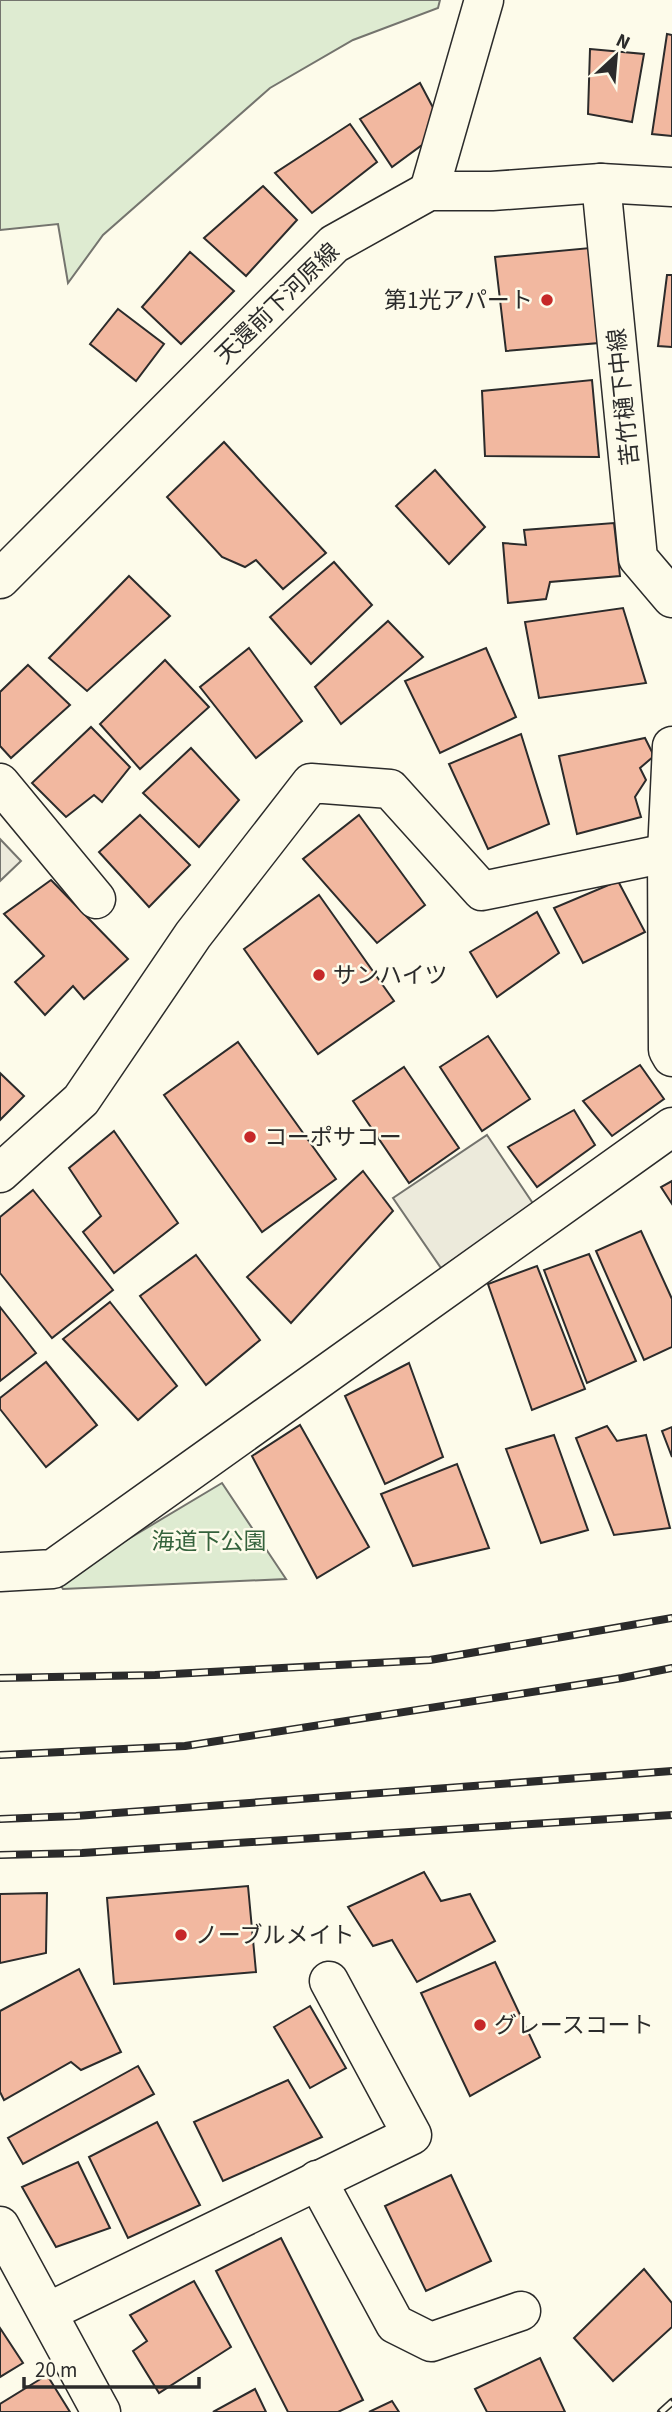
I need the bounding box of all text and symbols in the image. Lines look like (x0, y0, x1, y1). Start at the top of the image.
north arrow (581, 21, 651, 91)
text: N (611, 27, 634, 57)
street label: 天還前下河原線 (208, 236, 347, 371)
place label: 第1光アパート (384, 284, 533, 317)
marker: 第1光アパート (539, 292, 555, 308)
street label: 苦竹樋下中線 (600, 327, 647, 467)
place label: サンハイツ (333, 959, 448, 992)
marker: サンハイツ (311, 967, 327, 983)
place label: コーポサコー (264, 1121, 402, 1154)
marker: コーポサコー (242, 1129, 258, 1145)
park label: 海道下公園 (152, 1525, 267, 1558)
place label: ノーブルメイト (195, 1919, 355, 1952)
marker: ノーブルメイト (173, 1927, 189, 1943)
place label: グレースコート (494, 2009, 654, 2042)
marker: グレースコート (472, 2017, 488, 2033)
scale bar (24, 2346, 200, 2390)
text: 20 m (35, 2355, 77, 2385)

